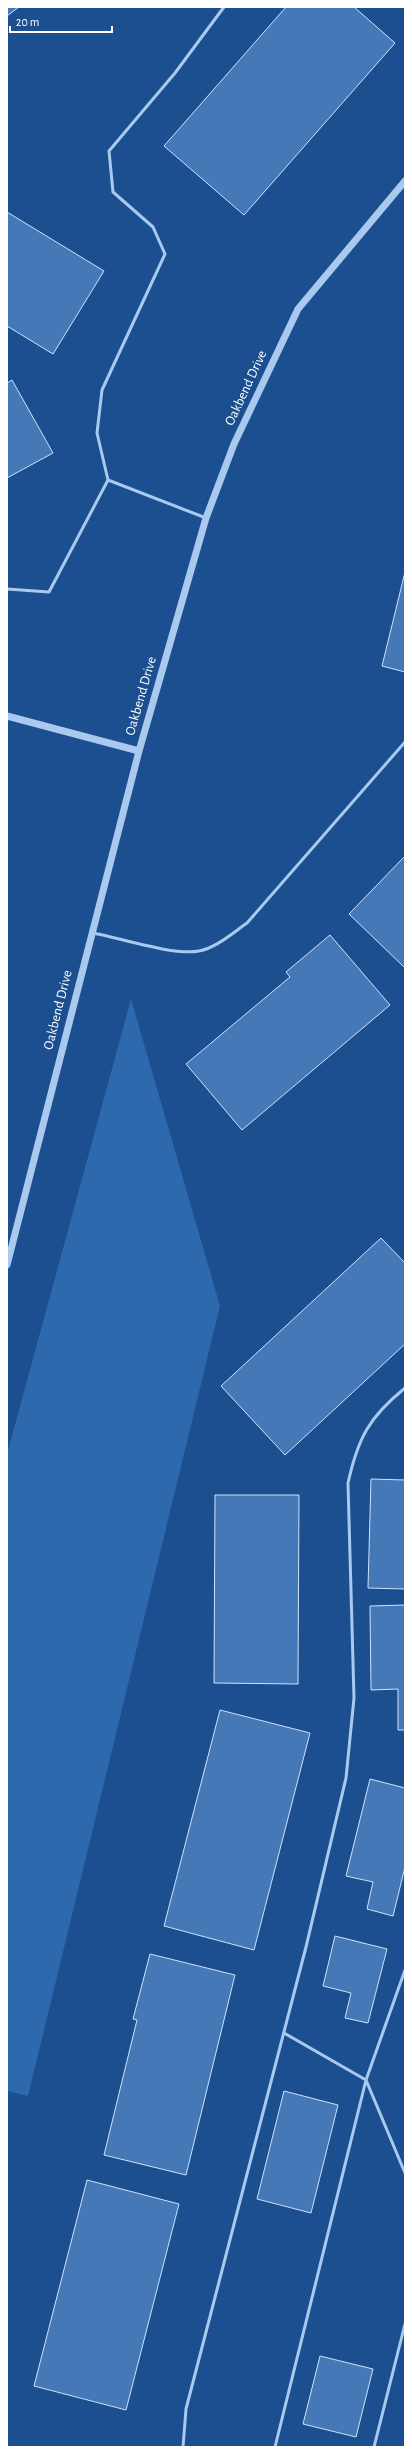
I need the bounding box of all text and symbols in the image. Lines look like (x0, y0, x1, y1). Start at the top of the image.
scale bar (10, 8, 112, 34)
text: 20 m (16, 16, 39, 28)
street label: Oakbend Drive (222, 348, 270, 428)
street label: Oakbend Drive (123, 655, 159, 737)
street label: Oakbend Drive (41, 969, 75, 1051)

